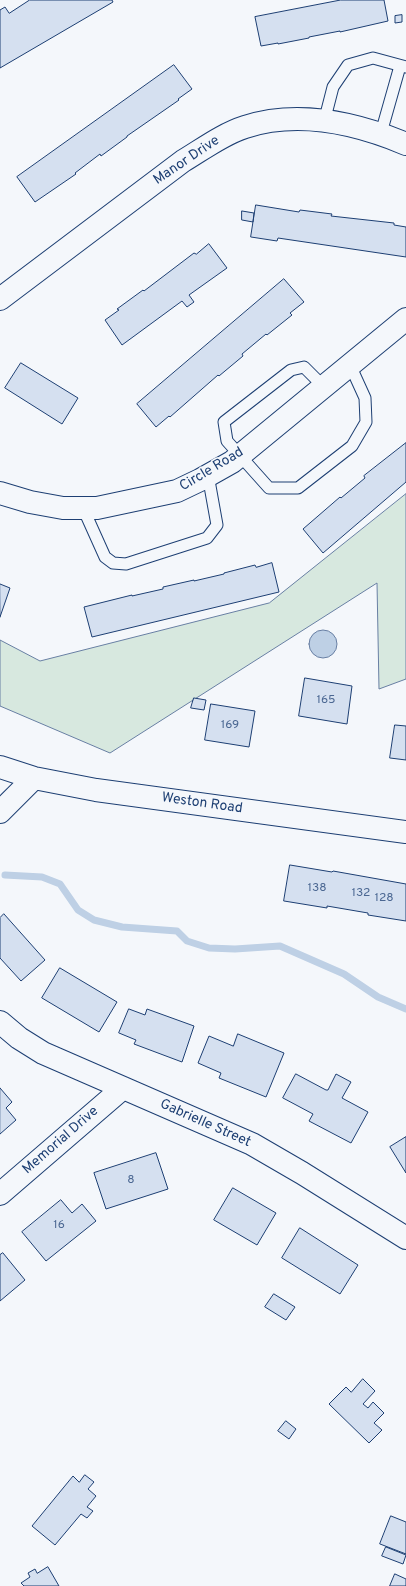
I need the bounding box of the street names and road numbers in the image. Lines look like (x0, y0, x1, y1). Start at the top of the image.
street label: Manor Drive (151, 133, 223, 189)
street label: Circle Road (177, 444, 247, 496)
street label: Weston Road (160, 790, 244, 818)
street label: Gabrielle Street (157, 1096, 253, 1152)
street label: Memorial Drive (20, 1103, 102, 1179)

